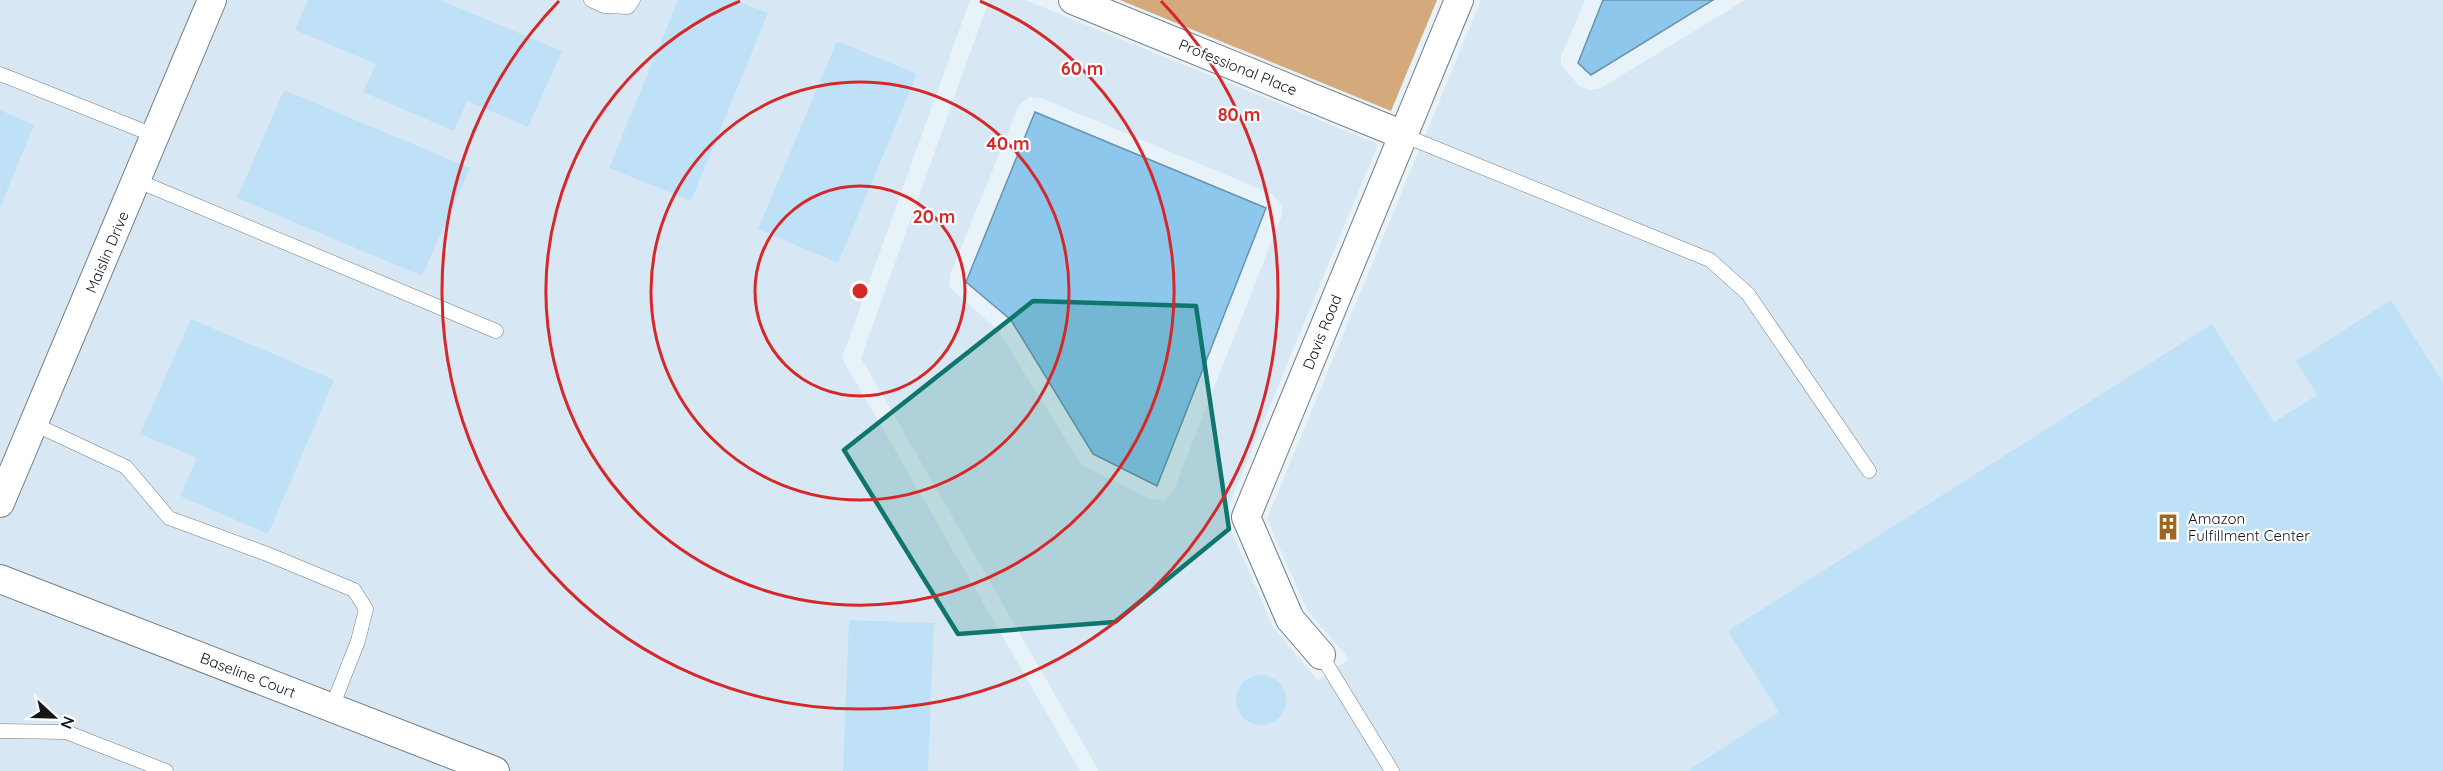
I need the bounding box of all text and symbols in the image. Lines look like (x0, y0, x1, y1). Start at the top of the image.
street label: Professional Place (1176, 35, 1300, 99)
text: 60 m (1061, 57, 1103, 80)
text: 80 m (1218, 103, 1260, 126)
text: 40 m (986, 132, 1030, 155)
text: 20 m (913, 205, 955, 228)
street label: Maislin Drive (81, 208, 133, 296)
centre of rings (850, 281, 870, 301)
street label: Davis Road (1298, 292, 1346, 372)
place label: Amazon Fulfillment Center (2188, 509, 2310, 545)
building icon: Amazon Fulfillment Center (2153, 512, 2183, 542)
street label: Baseline Court (198, 648, 298, 702)
north arrow (24, 687, 84, 747)
text: N (56, 713, 79, 732)

